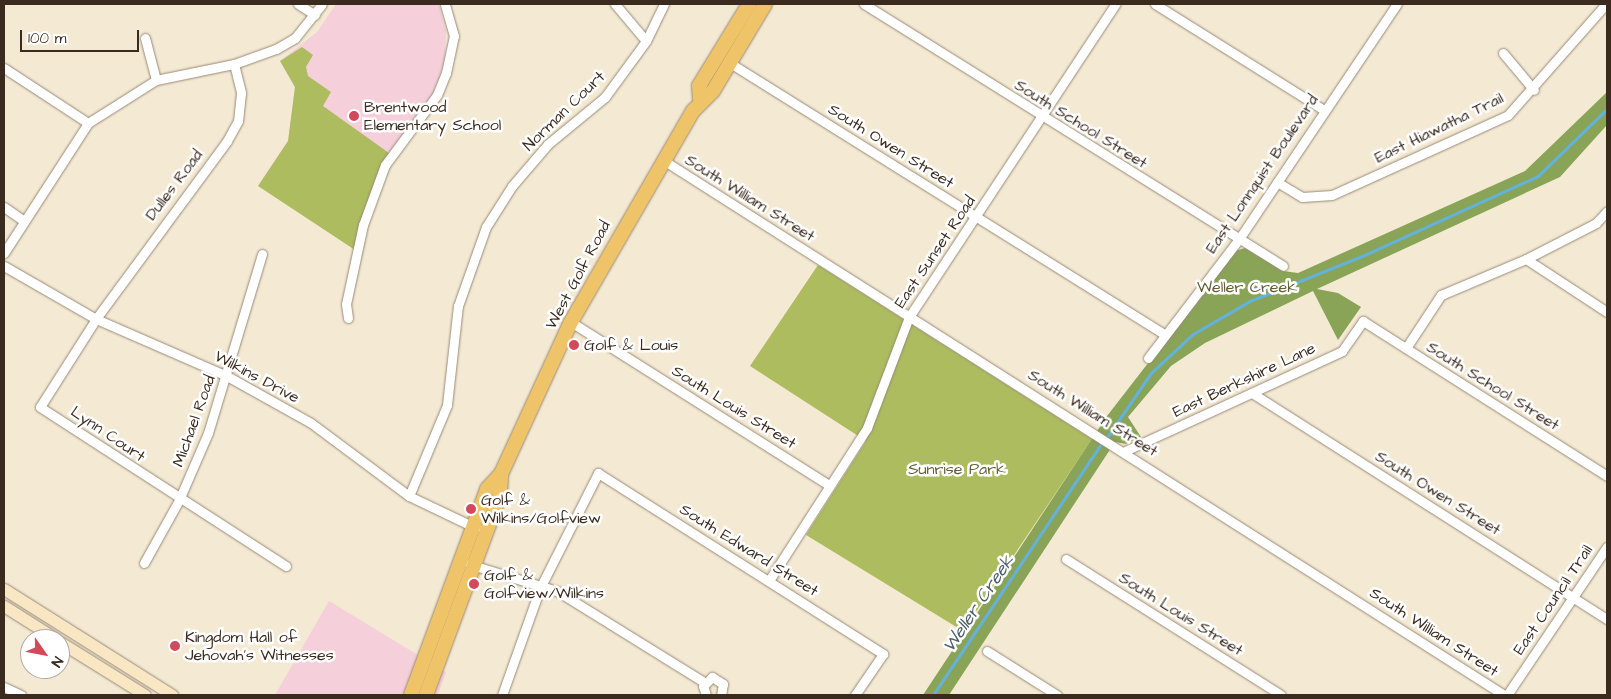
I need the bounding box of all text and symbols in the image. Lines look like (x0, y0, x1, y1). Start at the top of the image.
scale bar (22, 20, 141, 52)
text: 100 m (28, 28, 67, 49)
street label: Norman Court (519, 67, 609, 155)
street label: South School Street (1011, 75, 1151, 173)
street label: East Hiawatha Trail (1372, 89, 1506, 167)
street label: East Lonnquist Boulevard (1202, 91, 1322, 257)
place label: Brentwood Elementary School (364, 97, 501, 135)
street label: South Owen Street (825, 100, 957, 192)
marker: Brentwood Elementary School (348, 110, 360, 122)
street label: Dulles Road (141, 146, 207, 224)
street label: South William Street (682, 150, 818, 246)
street label: East Sunset Road (890, 192, 980, 312)
street label: West Golf Road (541, 218, 615, 332)
park label: Weller Creek (1197, 277, 1297, 297)
place label: Golf & Louis (584, 335, 678, 355)
street label: South School Street (1423, 337, 1563, 435)
street label: East Berkshire Lane (1170, 338, 1318, 422)
marker: Golf & Louis (568, 339, 580, 351)
street label: Wilkins Drive (211, 347, 303, 407)
street label: South Louis Street (668, 361, 800, 453)
street label: South William Street (1025, 365, 1161, 461)
street label: Michael Road (169, 373, 219, 469)
street label: Lynn Court (67, 402, 149, 466)
street label: South Owen Street (1372, 447, 1504, 539)
park label: Sunrise Park (908, 459, 1006, 479)
place label: Golf & Wilkins/Golfview (481, 490, 601, 528)
street label: South Edward Street (676, 500, 822, 600)
marker: Golf & Wilkins/Golfview (465, 503, 477, 515)
street label: East Council Trail (1509, 541, 1597, 659)
water label: Weller Creek (939, 551, 1019, 657)
place label: Golf & Golfview/Wilkins (484, 565, 604, 603)
street label: South Louis Street (1115, 568, 1247, 660)
marker: Golf & Golfview/Wilkins (468, 578, 480, 590)
street label: South William Street (1366, 583, 1502, 681)
place label: Kingdom Hall of Jehovah's Witnesses (185, 627, 334, 665)
north arrow (20, 629, 70, 679)
marker: Kingdom Hall of Jehovah's Witnesses (169, 640, 181, 652)
text: N (46, 652, 68, 671)

